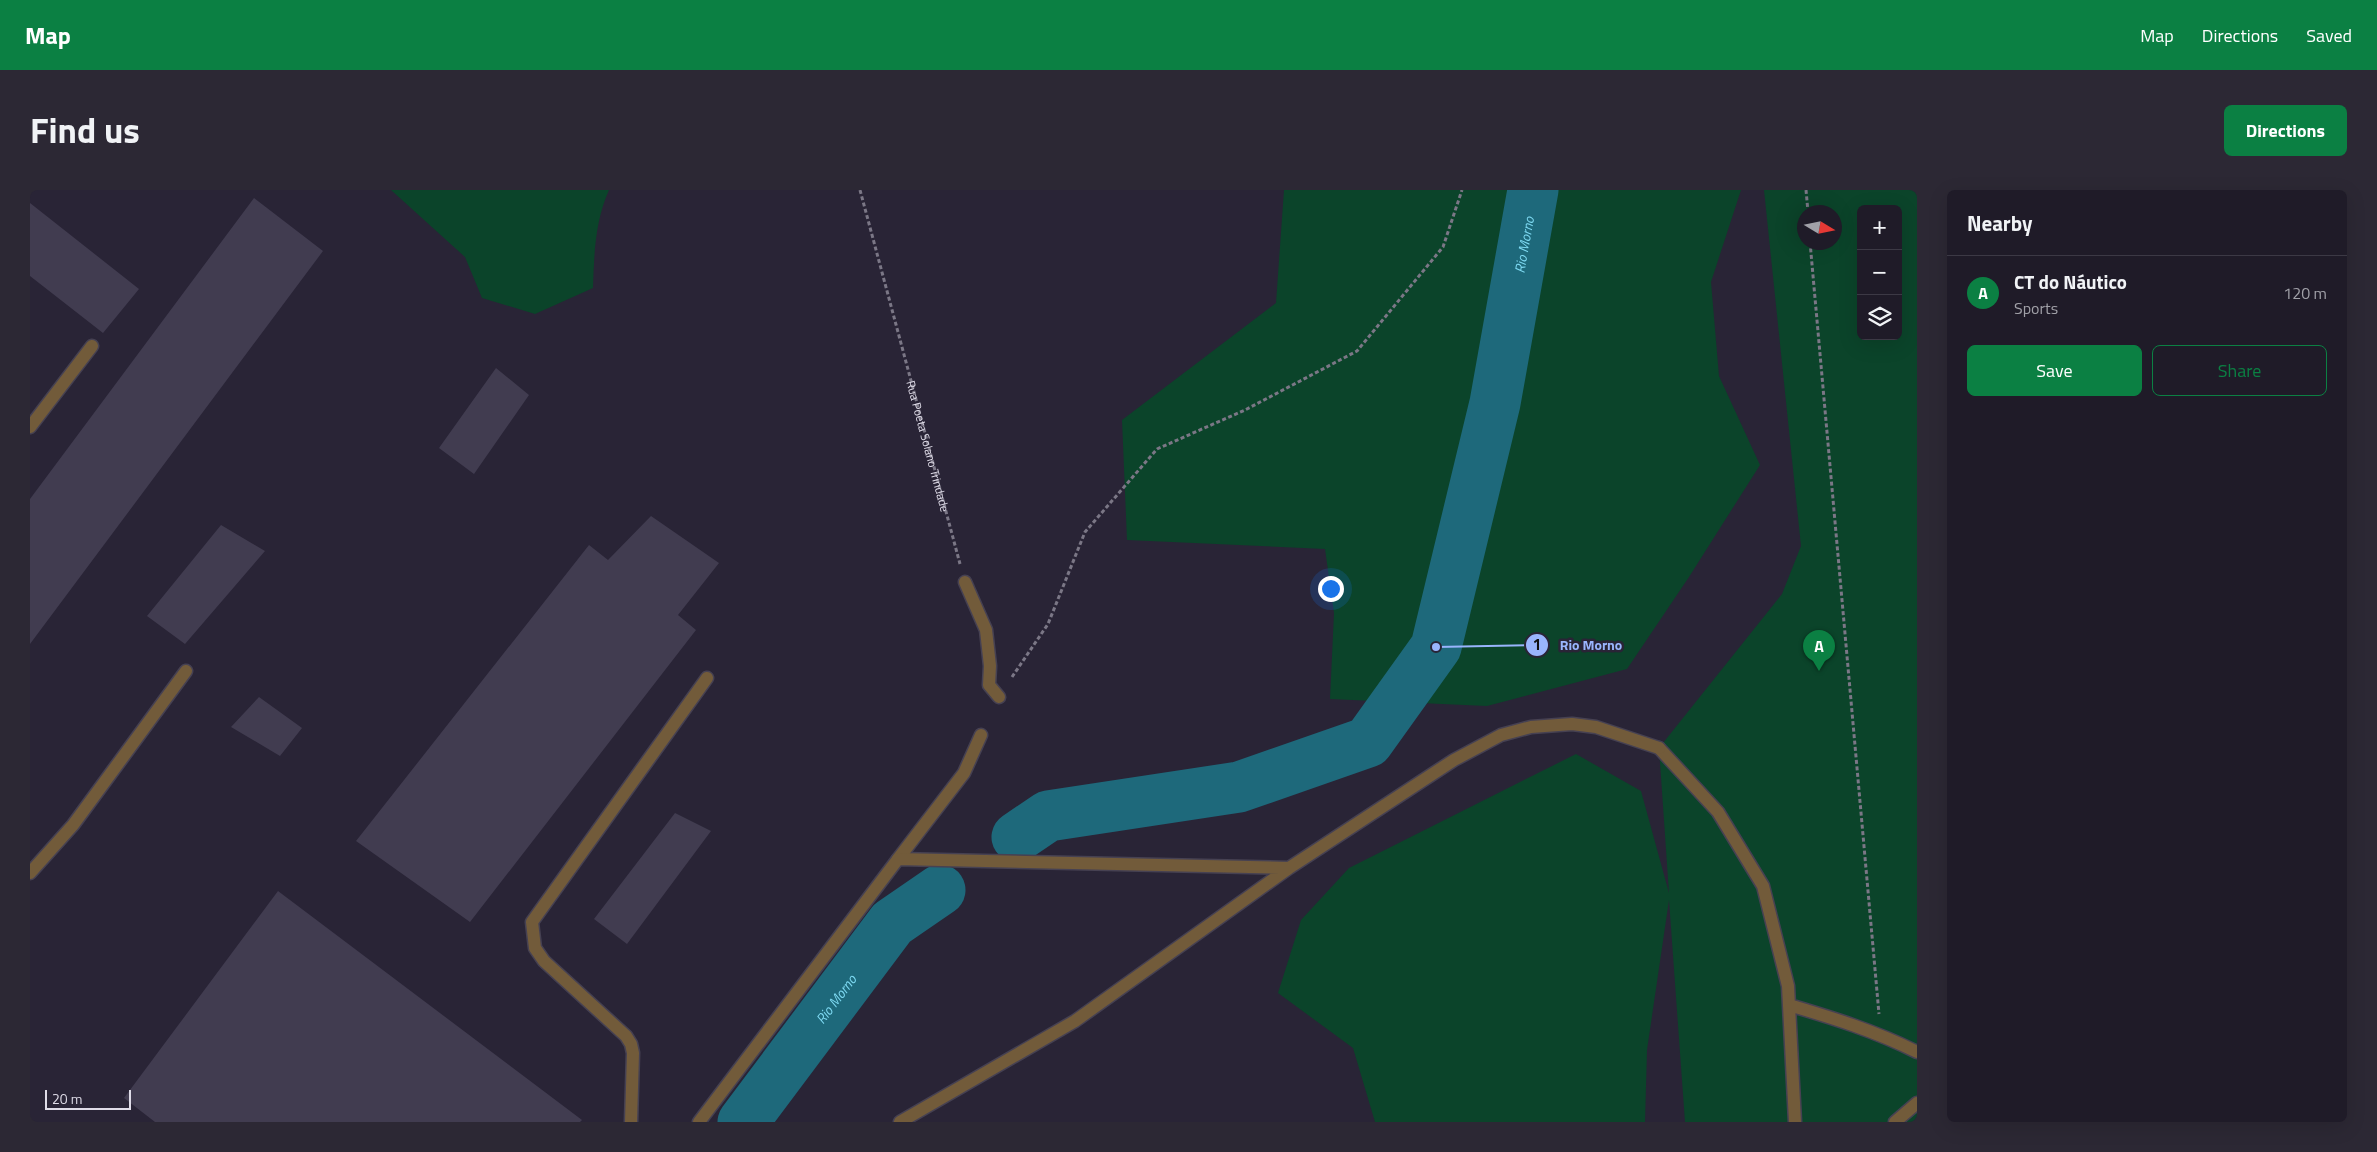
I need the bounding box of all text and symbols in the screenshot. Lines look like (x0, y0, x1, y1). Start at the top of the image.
text: Map (25, 17, 71, 53)
text: Map (2140, 22, 2174, 49)
text: Directions (2202, 22, 2278, 49)
text: Saved (2306, 22, 2352, 49)
text: Find us (30, 103, 140, 157)
button: Directions (2224, 105, 2347, 156)
north arrow (1797, 205, 1842, 250)
map controls (1857, 205, 1902, 340)
button: + (1857, 205, 1902, 250)
text: Nearby (1967, 207, 2032, 239)
water label: Rio Morno (1508, 214, 1539, 274)
button: − (1857, 250, 1902, 295)
text: CT do Náutico (2014, 267, 2127, 296)
text: A (1978, 281, 1988, 305)
text: 120 m (2283, 281, 2327, 305)
button: layers (1857, 295, 1902, 340)
text: Sports (2014, 296, 2058, 320)
button: Save (1967, 345, 2142, 396)
button: Share (2152, 345, 2327, 396)
street label: Rua Poeta Solano Trindade (902, 378, 955, 514)
your location (1318, 576, 1344, 602)
pin: A (1803, 630, 1835, 671)
callout: Rio Morno (1524, 631, 1632, 660)
text: 1 (1533, 633, 1541, 656)
text: Rio Morno (1560, 634, 1622, 655)
water label: Rio Morno (810, 969, 861, 1028)
scale bar (45, 1087, 131, 1110)
text: 20 m (52, 1088, 82, 1109)

